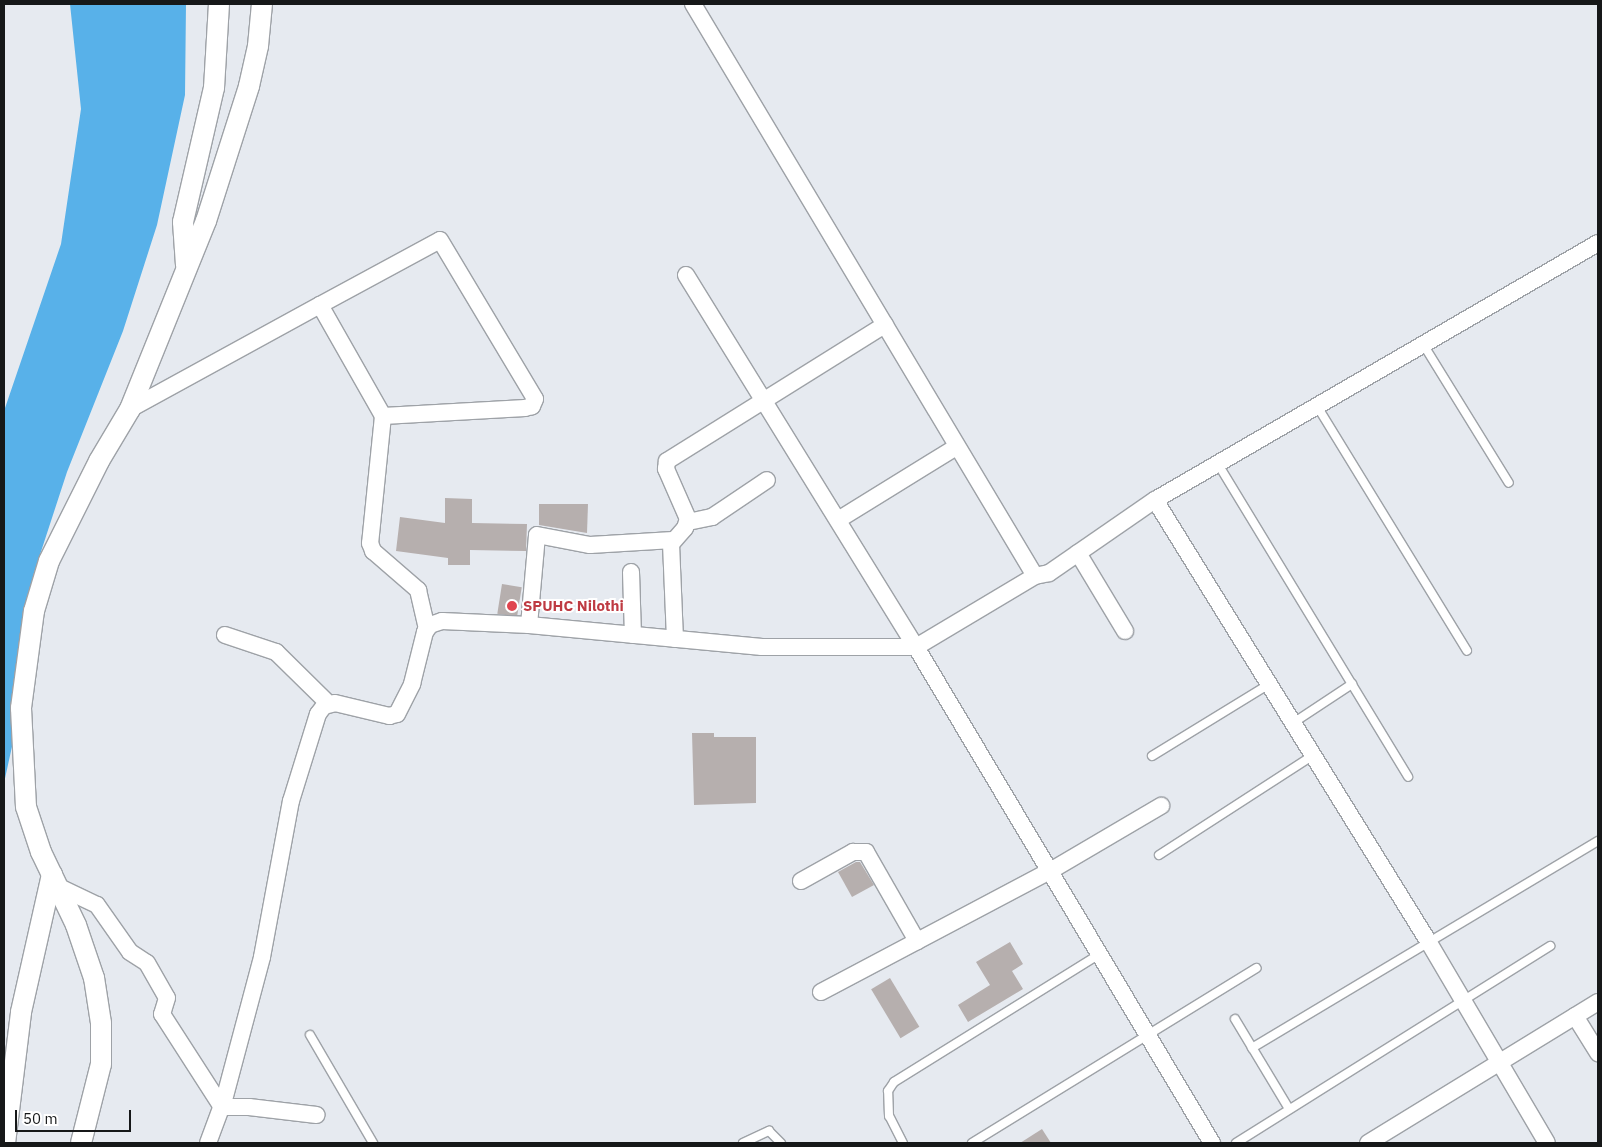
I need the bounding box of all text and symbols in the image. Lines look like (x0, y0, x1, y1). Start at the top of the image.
place label: SPUHC Nilothi (523, 597, 624, 615)
marker: SPUHC Nilothi (505, 599, 519, 613)
scale bar (18, 1100, 134, 1132)
text: 50 m (23, 1109, 58, 1128)

